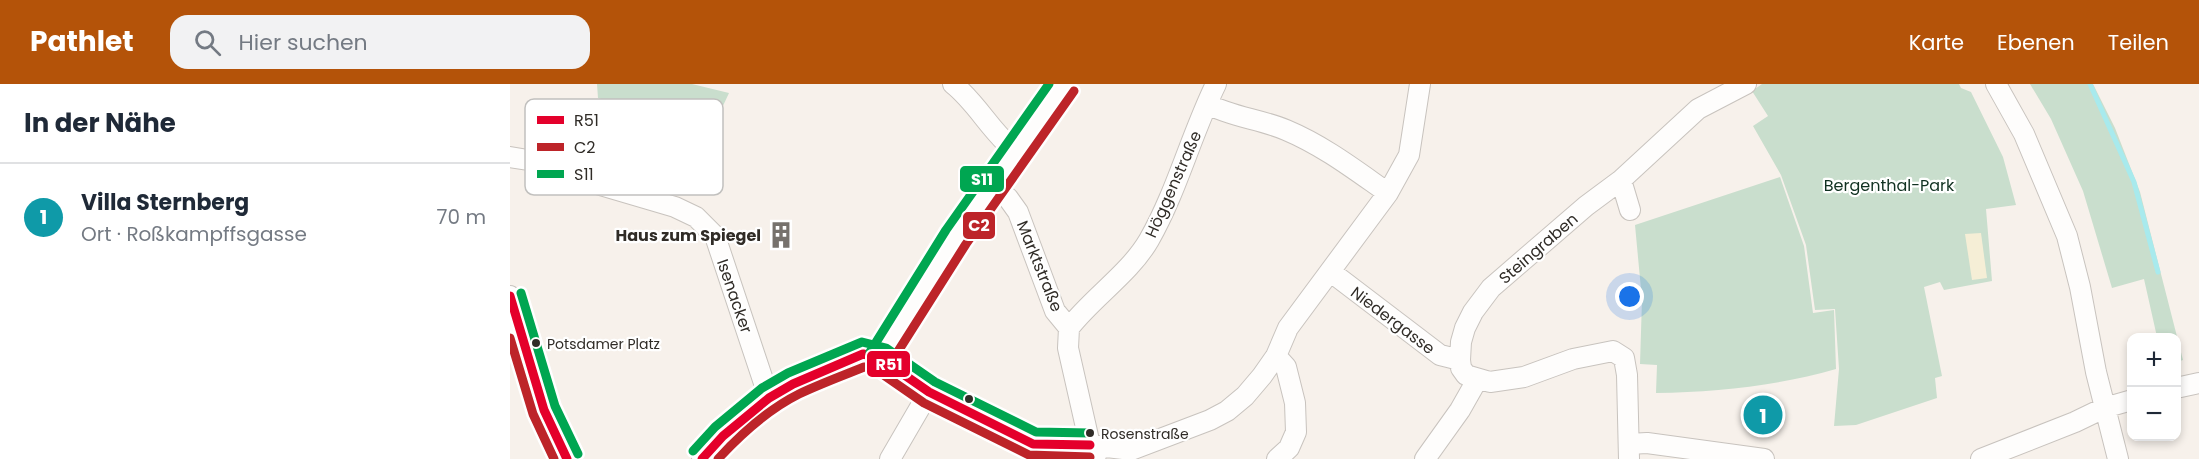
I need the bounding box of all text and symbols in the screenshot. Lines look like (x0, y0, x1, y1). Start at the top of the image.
search box (170, 15, 590, 69)
text: Pathlet (30, 22, 134, 61)
icon: search (191, 26, 224, 59)
text: Hier suchen (239, 27, 368, 58)
text: Karte (1909, 28, 1964, 57)
text: Ebenen (1997, 28, 2075, 57)
text: Teilen (2108, 28, 2169, 57)
legend (525, 99, 723, 195)
text: In der Nähe (24, 105, 176, 141)
text: R51 (574, 109, 599, 132)
street label: Höggenstraße (1140, 127, 1207, 241)
text: C2 (574, 136, 596, 159)
text: S11 (574, 163, 594, 186)
line badge: S11 (959, 165, 1005, 193)
text: S11 (971, 168, 993, 191)
park label: Bergenthal-Park (1824, 174, 1955, 197)
text: Villa Sternberg (81, 187, 249, 218)
text: 1 (40, 203, 47, 231)
text: 70 m (437, 203, 486, 231)
street label: Steingraben (1494, 208, 1583, 289)
line badge: C2 (962, 211, 996, 240)
text: C2 (968, 214, 990, 237)
street label: Marktstraße (1011, 217, 1068, 315)
text: Ort · Roßkampffsgasse (81, 220, 307, 248)
building icon: Haus zum Spiegel (766, 220, 796, 250)
place label: Haus zum Spiegel (616, 224, 761, 247)
street label: Isenacker (711, 256, 758, 336)
street label: Niedergasse (1346, 281, 1440, 360)
your location (1615, 282, 1644, 311)
map controls (2127, 333, 2181, 441)
button: + (2127, 333, 2181, 387)
place label: Potsdamer Platz (547, 334, 660, 354)
marker: Potsdamer Platz (530, 337, 542, 349)
line badge: R51 (866, 350, 911, 378)
text: R51 (876, 353, 902, 376)
button: − (2127, 387, 2181, 441)
pin: 1 (1744, 392, 1782, 438)
unlabelled marker (963, 393, 975, 405)
place label: Rosenstraße (1101, 424, 1189, 444)
marker: Rosenstraße (1084, 427, 1096, 439)

